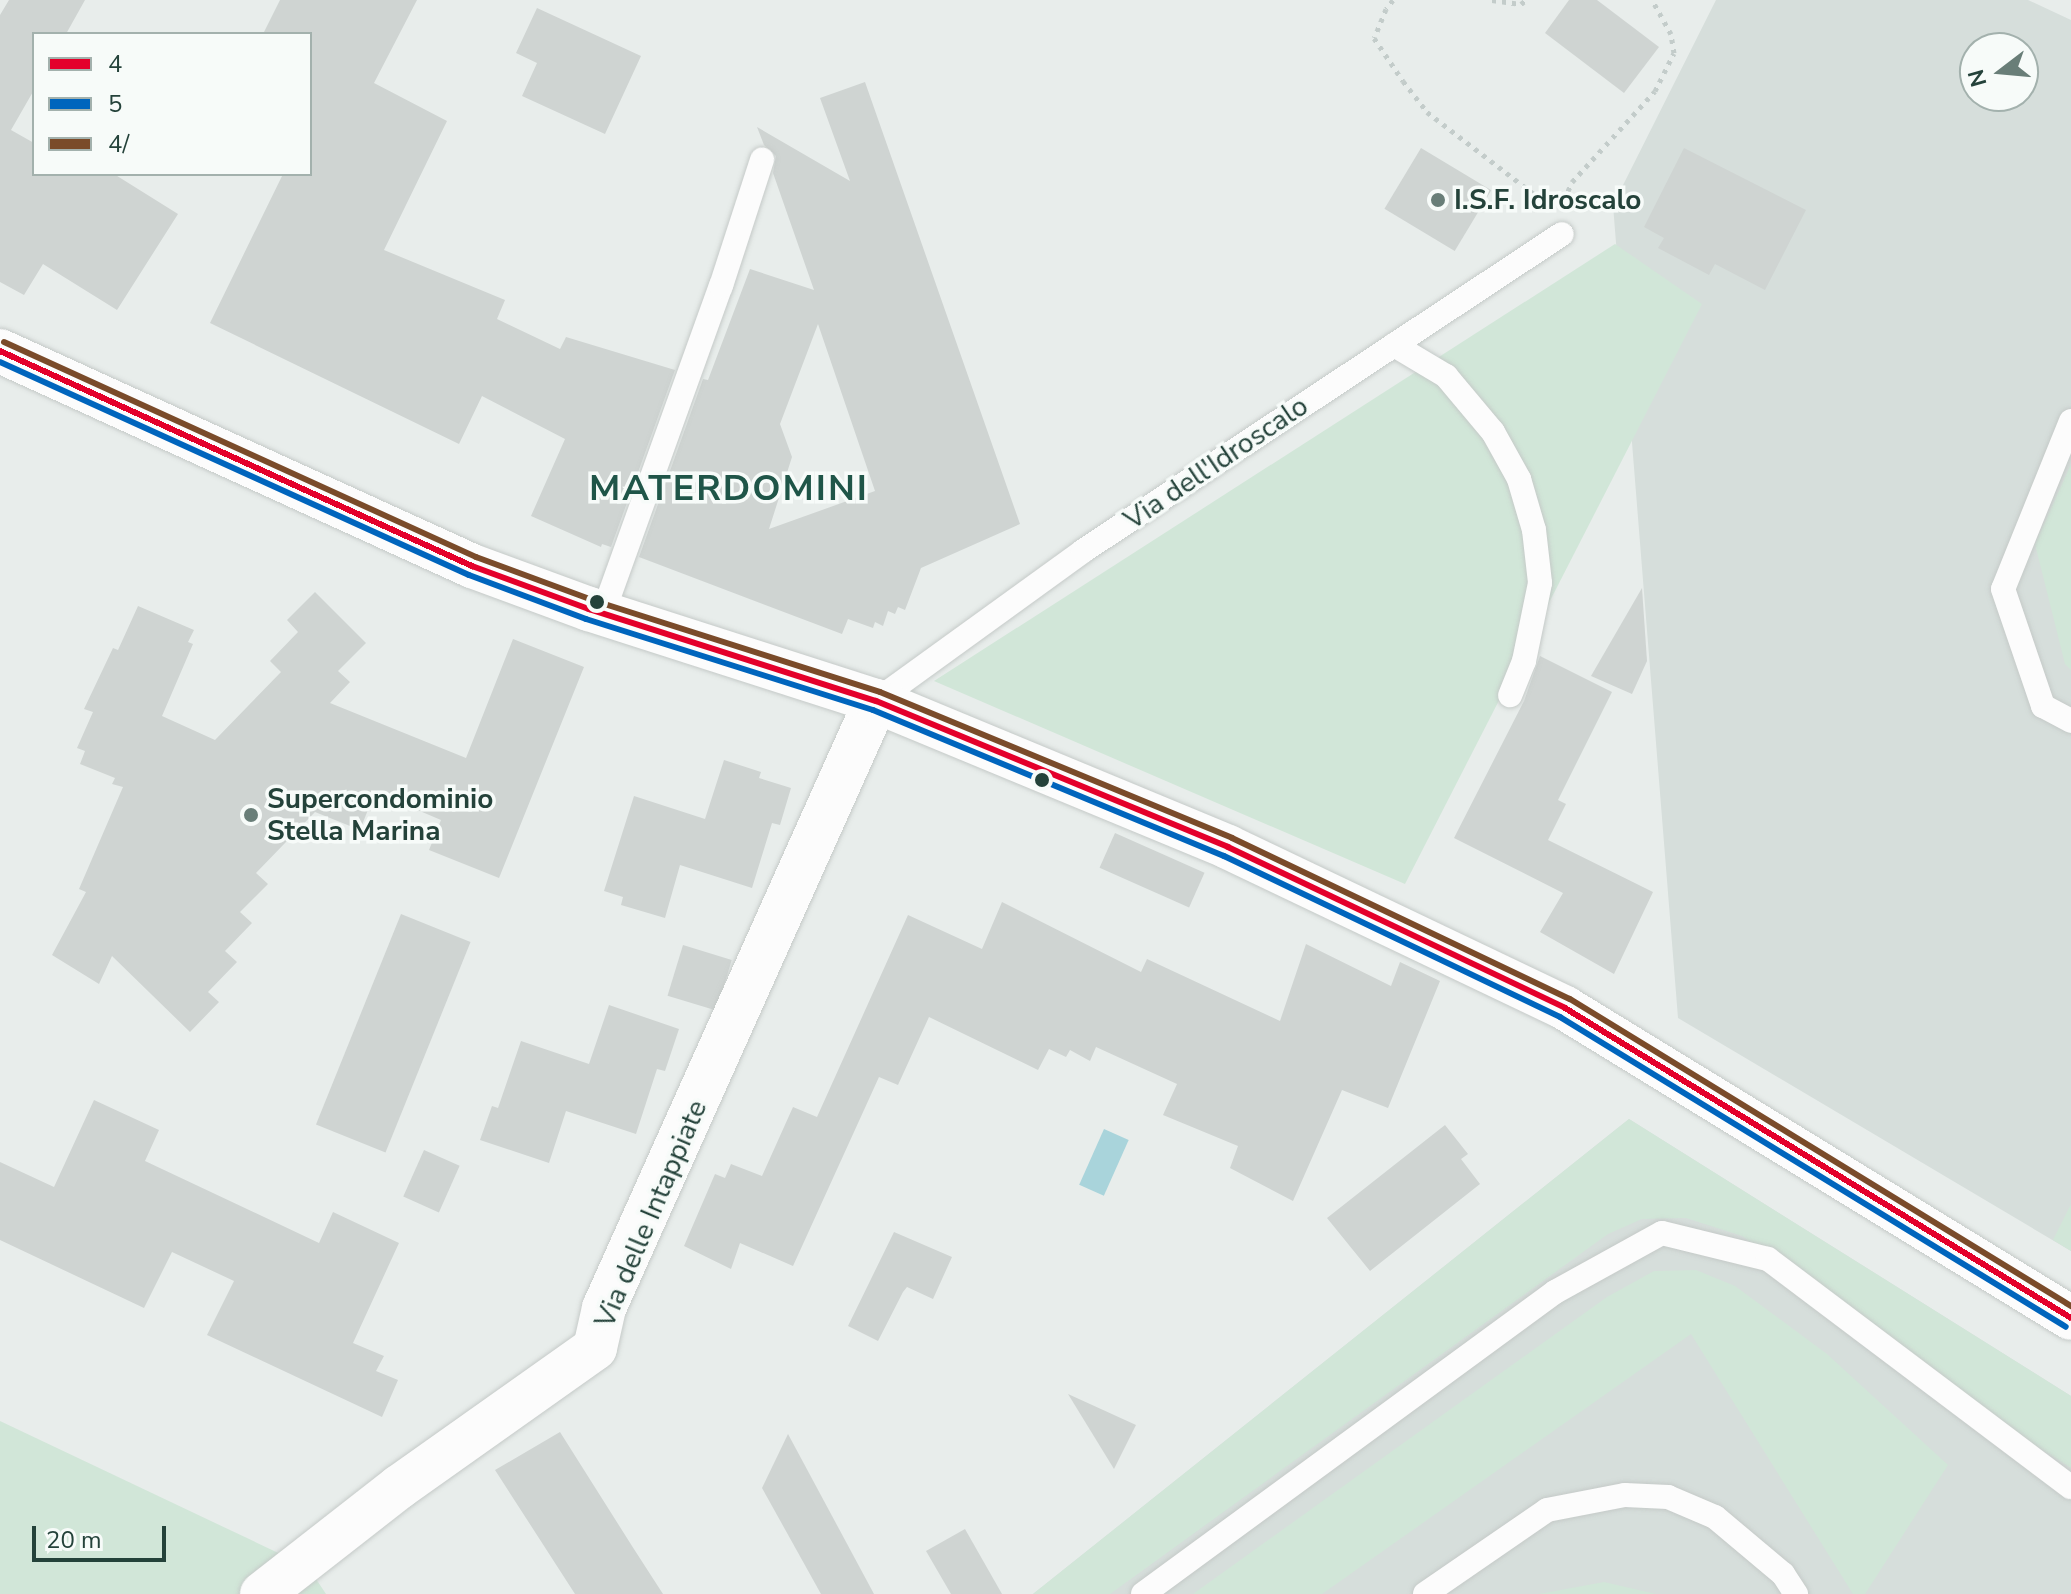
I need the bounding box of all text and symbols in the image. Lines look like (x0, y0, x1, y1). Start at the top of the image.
legend (32, 32, 312, 176)
north arrow (1959, 32, 2039, 112)
text: 4 (108, 48, 122, 80)
text: N (1961, 66, 1995, 90)
text: 5 (108, 88, 122, 120)
text: 4/ (108, 128, 129, 160)
place label: I.S.F. Idroscalo (1454, 183, 1641, 217)
marker: I.S.F. Idroscalo (1429, 191, 1447, 209)
street label: Via dell'Idroscalo (1118, 389, 1314, 537)
district label: MATERDOMINI (589, 467, 869, 511)
unlabelled marker (589, 594, 605, 610)
unlabelled marker (1034, 772, 1050, 788)
place label: Supercondominio Stella Marina (267, 782, 493, 848)
marker: Supercondominio Stella Marina (242, 806, 260, 824)
street label: Via delle Intappiate (588, 1095, 714, 1333)
scale bar (36, 1510, 170, 1560)
text: 20 m (46, 1524, 102, 1556)

